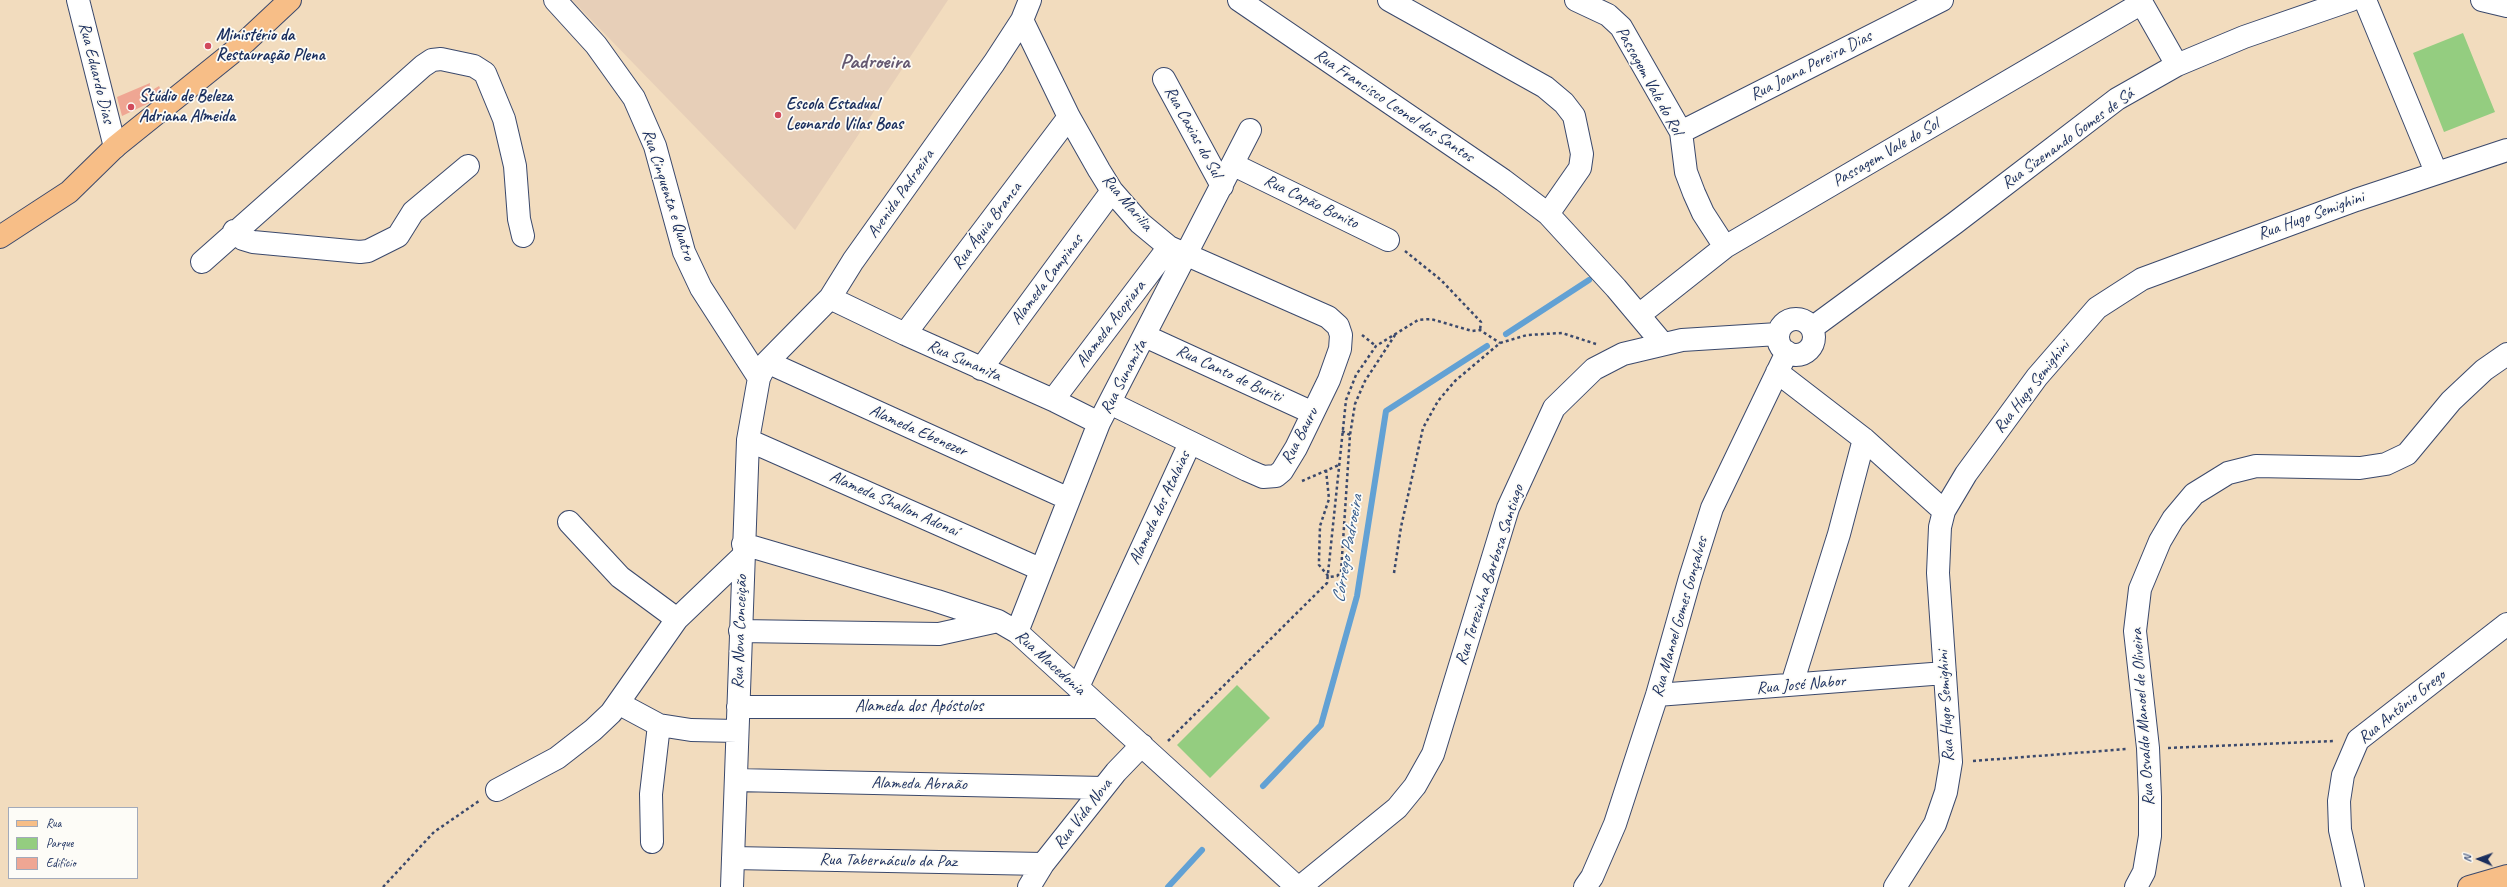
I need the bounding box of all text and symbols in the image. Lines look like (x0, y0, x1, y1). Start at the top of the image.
street label: Rua Eduardo Dias (74, 20, 118, 126)
street label: Passagem Vale do Rol (1611, 23, 1687, 139)
place label: Ministério da Restauração Plena (216, 26, 325, 66)
street label: Rua Joana Pereira Dias (1747, 27, 1875, 105)
marker: Ministério da Restauração Plena (203, 41, 213, 51)
street label: Rua Francisco Leonel dos Santos (1310, 45, 1478, 167)
district label: Padroeira (840, 49, 910, 75)
street label: Rua Caxias do Sul (1160, 83, 1226, 181)
street label: Rua Sizenando Gomes de Sá (1998, 84, 2138, 194)
place label: Stúdio de Beleza Adriana Almeida (139, 87, 235, 127)
place label: Escola Estadual Leonardo Vilas Boas (786, 95, 903, 135)
marker: Stúdio de Beleza Adriana Almeida (126, 102, 136, 112)
marker: Escola Estadual Leonardo Vilas Boas (773, 110, 783, 120)
street label: Passagem Vale do Sol (1829, 114, 1943, 192)
street label: Rua Cinquenta e Quatro (637, 127, 699, 263)
street label: Avenida Padroeira (863, 146, 939, 242)
street label: Rua Marilia (1097, 170, 1157, 236)
street label: Rua Capão Bonito (1260, 170, 1362, 234)
street label: Rua Águia Branca (948, 178, 1026, 274)
street label: Rua Hugo Semighini (2255, 187, 2367, 245)
street label: Alameda Campinas (1006, 231, 1088, 329)
street label: Alameda Acopiara (1072, 277, 1150, 371)
street label: Rua Sunanita (924, 336, 1004, 386)
street label: Rua Sunamita (1096, 336, 1152, 418)
street label: Rua Hugo Semighini (1990, 337, 2074, 437)
street label: Rua Canto de Buriti (1173, 341, 1285, 407)
street label: Alameda Ebenezer (866, 400, 970, 462)
street label: Rua Bauru (1277, 404, 1323, 468)
street label: Alameda dos Atalaias (1125, 448, 1195, 568)
street label: Alameda Shallon Adonaí (826, 466, 962, 542)
street label: Rua Terezinha Barbosa Santiago (1451, 482, 1529, 668)
water label: Córrego Padroeira (1328, 493, 1368, 605)
street label: Rua Manoel Gomes Gonçalves (1647, 534, 1713, 700)
street label: Rua Nova Conceição (728, 574, 752, 690)
street label: Rua Macedonia (1011, 626, 1089, 700)
street label: Rua Osvaldo Manoel de Oliveira (2127, 628, 2159, 806)
street label: Rua Hugo Semighini (1933, 650, 1959, 762)
street label: Rua Antônio Grego (2354, 666, 2450, 748)
street label: Rua José Nabor (1756, 671, 1846, 699)
street label: Alameda dos Apóstolos (855, 697, 983, 717)
street label: Alameda Abraão (871, 773, 967, 795)
street label: Rua Vida Nova (1049, 775, 1117, 853)
legend (8, 807, 138, 879)
text: Rua (46, 815, 61, 831)
text: Parque (46, 835, 74, 851)
north arrow (2459, 839, 2499, 879)
street label: Rua Tabernáculo da Paz (819, 850, 957, 872)
text: Edifício (46, 855, 76, 871)
text: N (2460, 855, 2474, 862)

